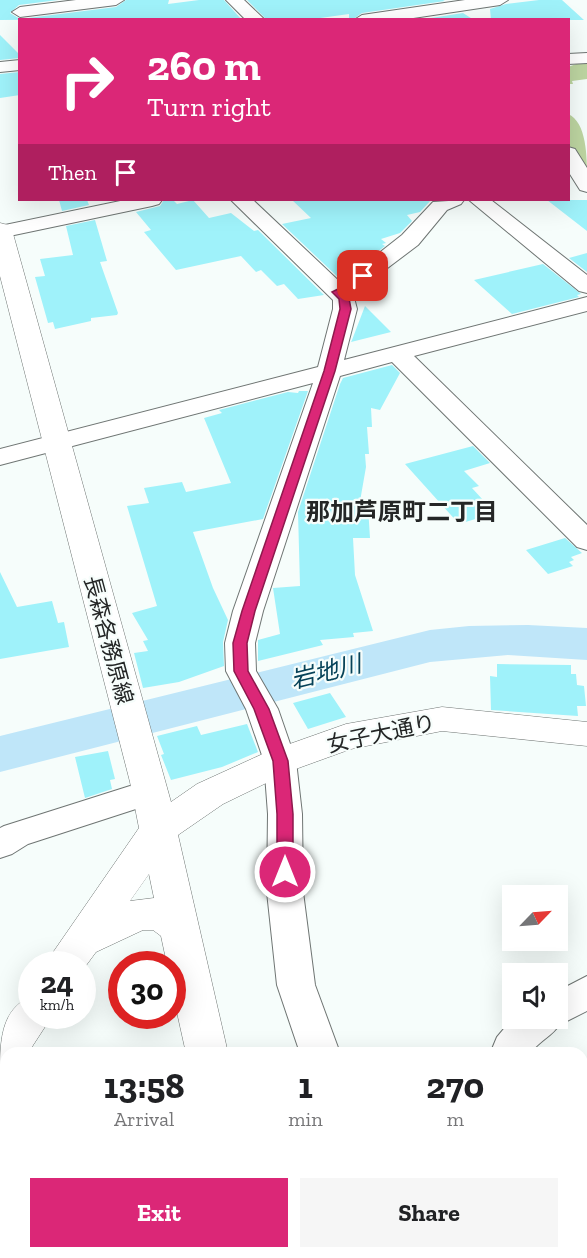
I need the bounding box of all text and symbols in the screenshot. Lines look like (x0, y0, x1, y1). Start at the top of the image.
text: 260 m (147, 40, 261, 91)
icon: right (48, 42, 126, 120)
text: Turn right (147, 91, 271, 123)
icon: arrive (109, 156, 142, 189)
text: Then (48, 159, 97, 186)
pin (337, 250, 388, 301)
icon: arrive (346, 259, 379, 292)
district label: 那加芦原町二丁目 (306, 497, 498, 526)
street label: 長森各務原線 (78, 573, 139, 707)
water label: 岩地川 (287, 648, 367, 694)
street label: 女子大通り (324, 709, 438, 758)
position arrow (253, 840, 317, 904)
north arrow (502, 885, 568, 951)
map controls (502, 885, 568, 1029)
speed limit sign: 30 (108, 951, 186, 1029)
button: sound (502, 963, 568, 1029)
text: 24 (40, 965, 74, 1001)
text: km/h (40, 996, 74, 1014)
text: 13:58 (104, 1064, 185, 1107)
text: 1 (298, 1064, 313, 1107)
text: 270 (426, 1064, 484, 1107)
text: Arrival (114, 1107, 174, 1131)
text: min (288, 1107, 323, 1131)
text: m (447, 1107, 464, 1131)
button: Exit (30, 1178, 288, 1247)
button: Share (300, 1178, 558, 1247)

